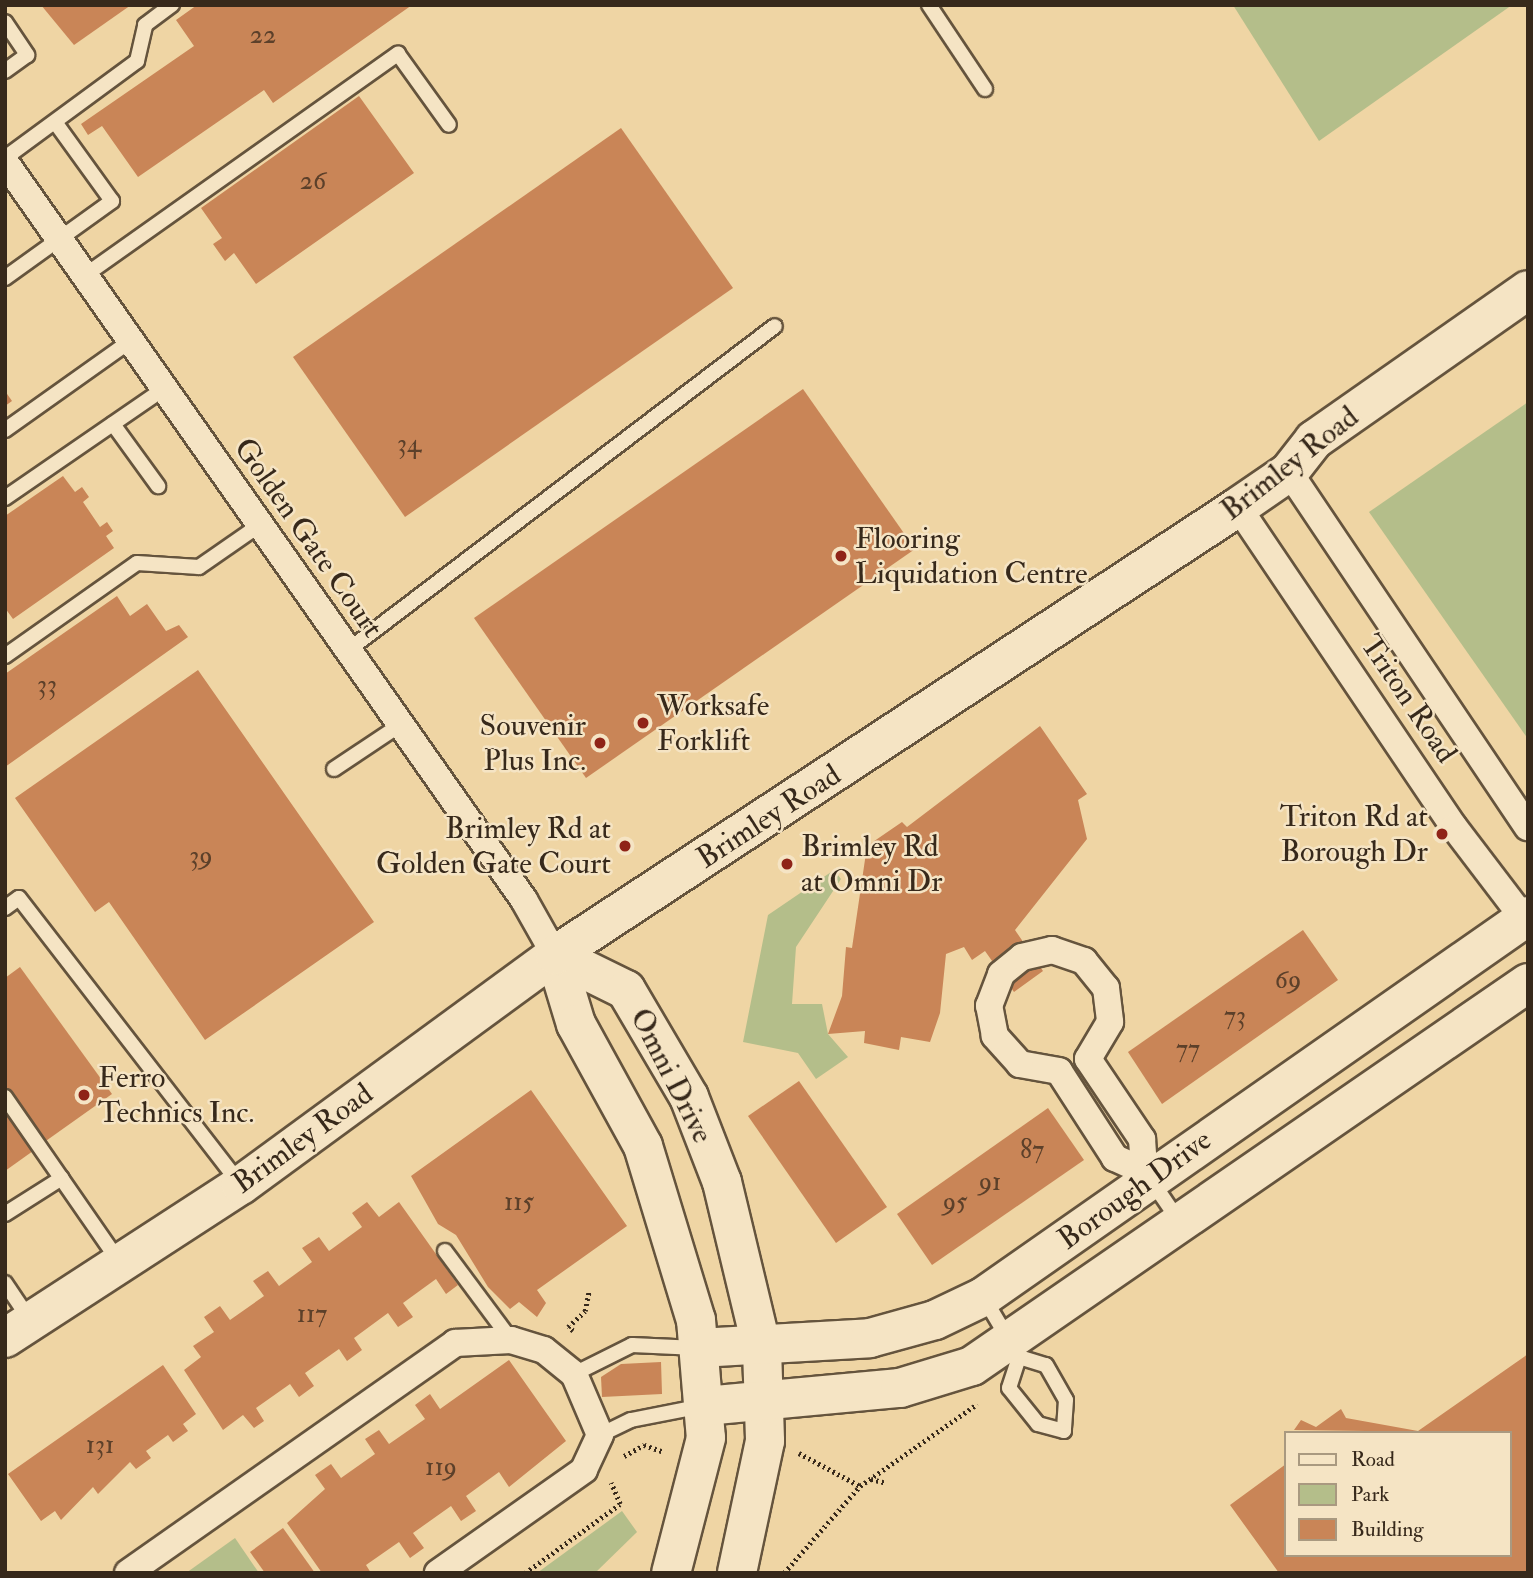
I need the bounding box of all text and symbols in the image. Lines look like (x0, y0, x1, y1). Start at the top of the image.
house number: 22 (250, 20, 276, 52)
house number: 26 (300, 166, 326, 198)
street label: Brimley Road (1214, 399, 1366, 529)
house number: 34 (397, 429, 421, 461)
street label: Golden Gate Court (226, 431, 390, 645)
place label: Flooring Liquidation Centre (855, 521, 1088, 592)
marker: Flooring Liquidation Centre (833, 548, 849, 564)
street label: Triton Road (1352, 628, 1464, 770)
house number: 33 (37, 670, 57, 702)
place label: Worksafe Forklift (657, 688, 769, 758)
place label: Souvenir Plus Inc. (480, 708, 586, 778)
marker: Worksafe Forklift (635, 715, 651, 731)
marker: Souvenir Plus Inc. (592, 735, 608, 751)
street label: Brimley Road (690, 757, 848, 877)
place label: Triton Rd at Borough Dr (1280, 799, 1428, 870)
place label: Brimley Rd at Golden Gate Court (376, 811, 611, 882)
marker: Triton Rd at Borough Dr (1434, 826, 1450, 842)
place label: Brimley Rd at Omni Dr (801, 829, 942, 900)
marker: Brimley Rd at Golden Gate Court (617, 838, 633, 854)
house number: 39 (189, 841, 213, 873)
marker: Brimley Rd at Omni Dr (779, 856, 795, 872)
house number: 69 (1275, 965, 1301, 997)
house number: 73 (1224, 1001, 1246, 1033)
street label: Omni Drive (622, 1003, 720, 1149)
house number: 77 (1176, 1034, 1200, 1066)
place label: Ferro Technics Inc. (98, 1060, 254, 1130)
street label: Brimley Road (226, 1076, 380, 1202)
marker: Ferro Technics Inc. (76, 1087, 92, 1103)
street label: Borough Drive (1051, 1122, 1219, 1258)
house number: 87 (1020, 1135, 1044, 1167)
house number: 91 (979, 1167, 1001, 1199)
house number: 115 (504, 1187, 534, 1219)
house number: 95 (943, 1187, 967, 1219)
house number: 117 (297, 1299, 327, 1331)
house number: 131 (86, 1430, 114, 1462)
legend (1284, 1431, 1512, 1557)
text: Road (1351, 1446, 1395, 1473)
house number: 119 (425, 1452, 457, 1484)
text: Park (1351, 1481, 1389, 1508)
text: Building (1351, 1516, 1424, 1543)

